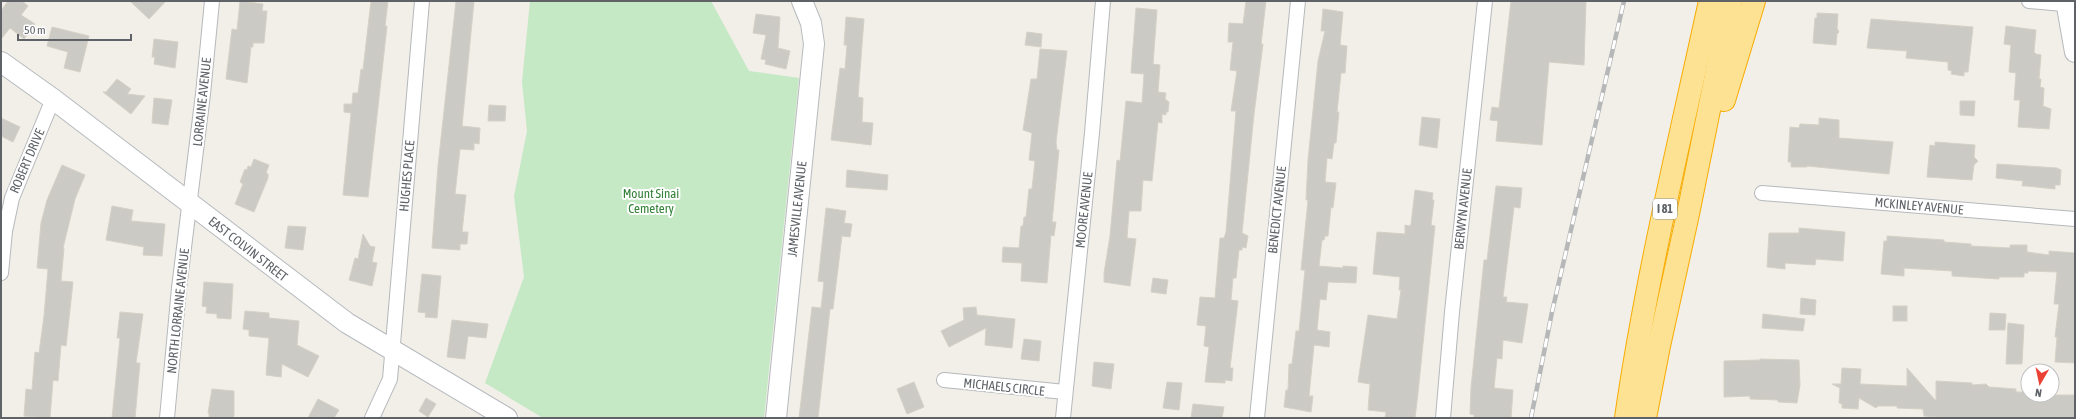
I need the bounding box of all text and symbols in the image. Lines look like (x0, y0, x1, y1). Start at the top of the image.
scale bar (18, 16, 131, 42)
text: 50 m (24, 23, 46, 37)
street label: LORRAINE AVENUE (190, 57, 214, 147)
street label: ROBERT DRIVE (7, 126, 47, 196)
street label: HUGHES PLACE (396, 139, 418, 212)
street label: JAMESVILLE AVENUE (785, 160, 810, 258)
street label: BENEDICT AVENUE (1265, 165, 1289, 254)
street label: BERWYN AVENUE (1451, 167, 1475, 250)
street label: MOORE AVENUE (1073, 171, 1096, 249)
park label: Mount Sinai Cemetery (623, 186, 679, 216)
street label: MCKINLEY AVENUE (1874, 195, 1964, 217)
road number: I 81 (1653, 199, 1677, 219)
street label: EAST COLVIN STREET (206, 214, 291, 285)
street label: NORTH LORRAINE AVENUE (164, 247, 192, 374)
north arrow (2020, 363, 2060, 403)
street label: MICHAELS CIRCLE (963, 375, 1046, 399)
text: N (2034, 386, 2043, 399)

